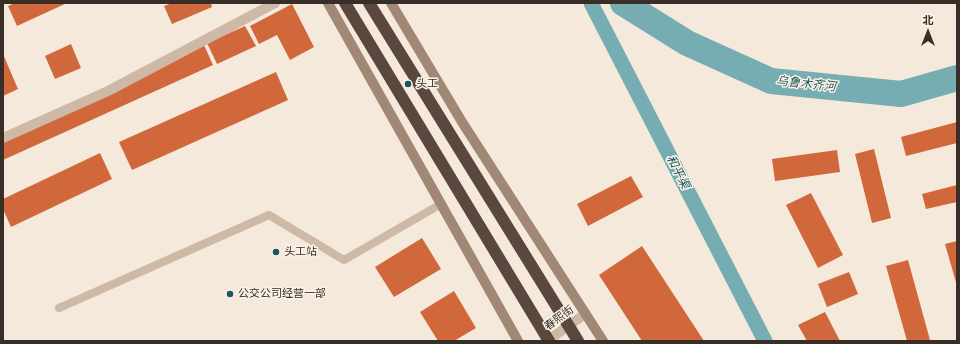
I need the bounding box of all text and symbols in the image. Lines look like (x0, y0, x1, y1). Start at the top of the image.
north arrow (908, 12, 948, 52)
text: 北 (923, 14, 934, 26)
water label: 乌鲁木齐河 (775, 74, 837, 94)
place label: 头工 (416, 77, 438, 91)
marker: 头工 (403, 79, 413, 89)
water label: 和平渠 (663, 153, 693, 191)
place label: 头工站 (284, 245, 317, 259)
marker: 头工站 (271, 247, 281, 257)
place label: 公交公司经营一部 (238, 287, 326, 301)
marker: 公交公司经营一部 (225, 289, 235, 299)
street label: 春熙街 (542, 303, 576, 333)

